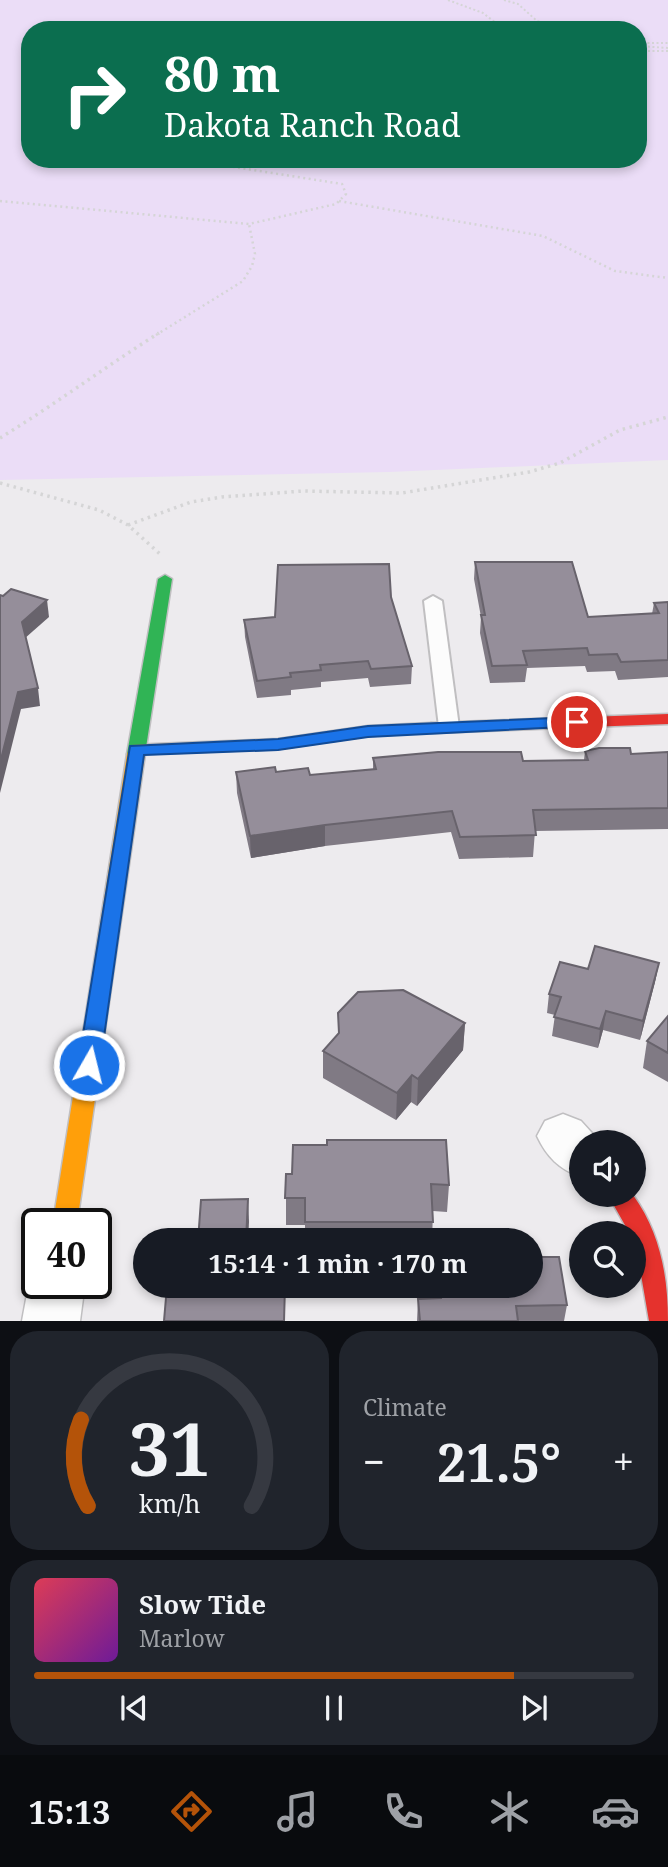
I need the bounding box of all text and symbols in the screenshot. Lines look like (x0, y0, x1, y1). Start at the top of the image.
text: 80 m (164, 40, 280, 106)
icon: right (49, 49, 140, 140)
text: Dakota Ranch Road (164, 103, 461, 146)
pin (547, 692, 607, 752)
icon: arrive (558, 703, 596, 741)
position arrow (52, 1028, 126, 1102)
map controls (569, 1130, 646, 1298)
button: sound (569, 1130, 646, 1207)
speed limit sign: 40 (21, 1208, 112, 1299)
button: search (569, 1221, 646, 1298)
text: 15:14 · 1 min · 170 m (208, 1245, 468, 1281)
text: Climate (363, 1391, 447, 1423)
text: 31 (128, 1399, 211, 1498)
text: 21.5° (437, 1426, 561, 1497)
text: − (363, 1435, 385, 1487)
text: + (613, 1435, 634, 1487)
text: km/h (139, 1486, 200, 1520)
text: Slow Tide (139, 1586, 266, 1622)
text: Marlow (139, 1622, 225, 1654)
icon: previous (115, 1689, 153, 1727)
icon: pause (315, 1689, 353, 1727)
icon: next (515, 1689, 553, 1727)
icon: directions (167, 1787, 216, 1836)
icon: music (273, 1787, 322, 1836)
icon: phone (379, 1787, 428, 1836)
icon: climate (485, 1787, 534, 1836)
icon: car (591, 1787, 640, 1836)
text: 15:13 (28, 1790, 110, 1833)

